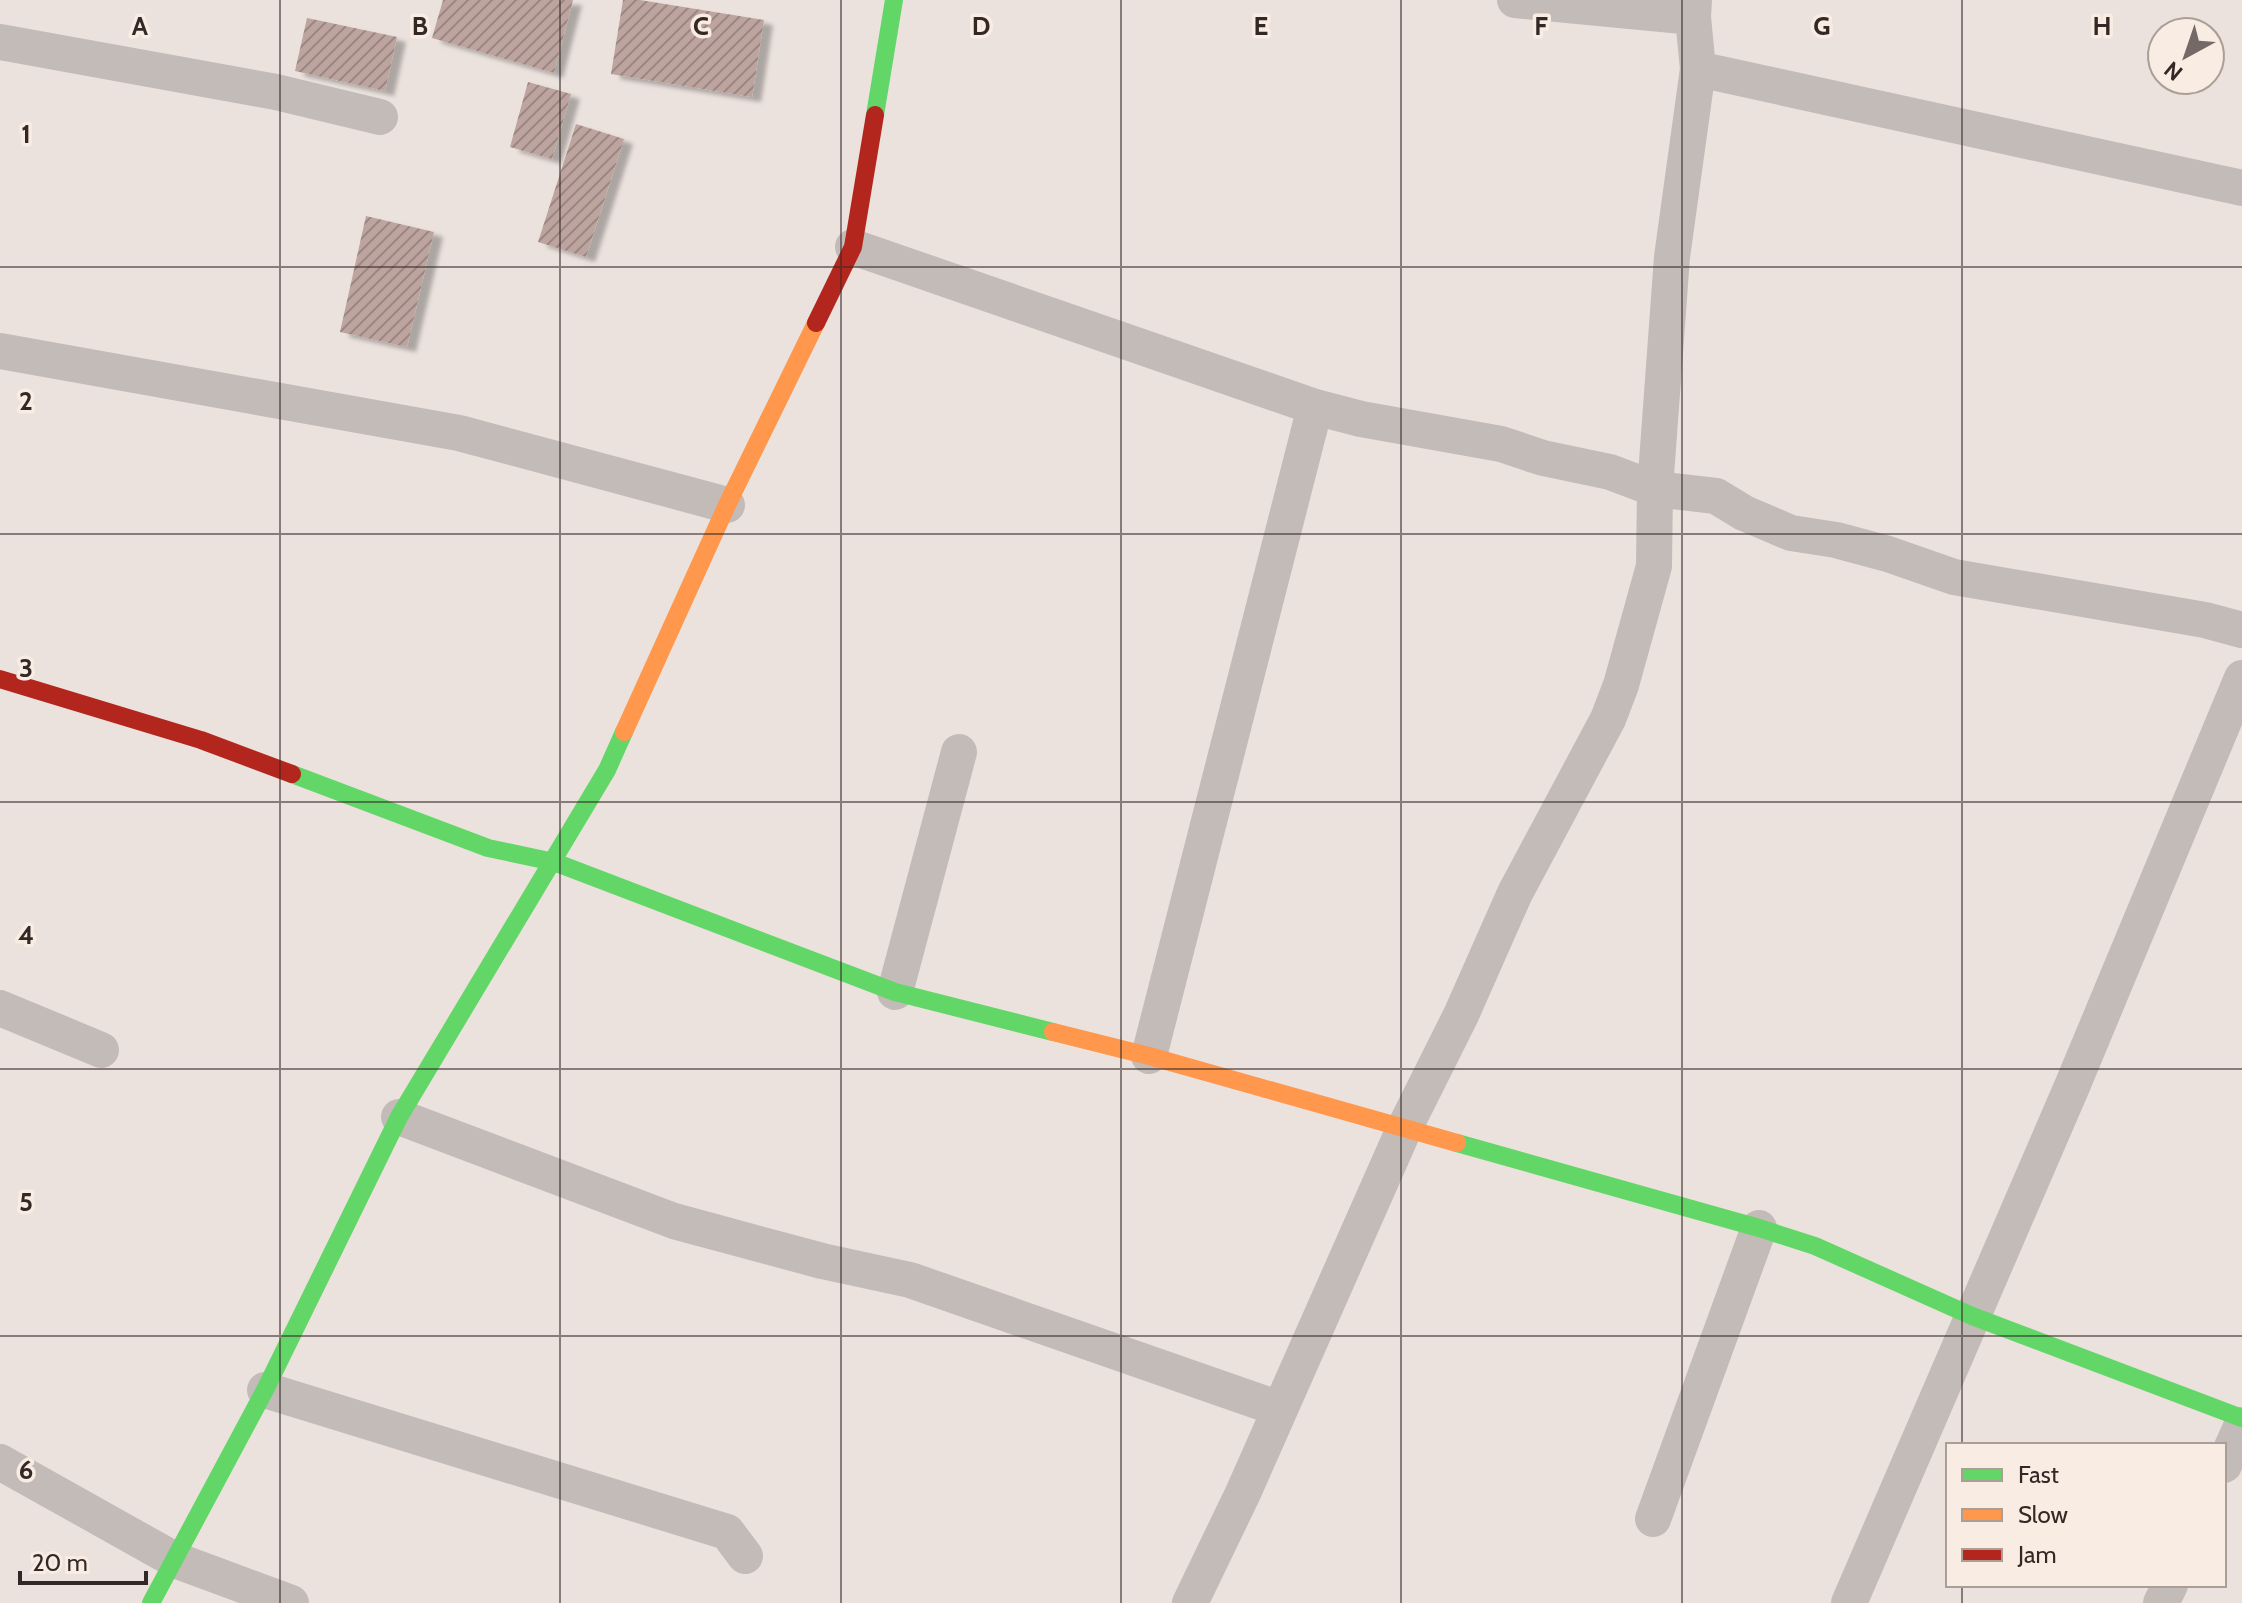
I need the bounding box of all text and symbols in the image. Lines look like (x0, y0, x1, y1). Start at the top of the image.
text: A (132, 10, 149, 42)
text: B (412, 10, 428, 42)
text: C (693, 10, 709, 42)
text: D (972, 10, 990, 42)
text: E (1254, 10, 1268, 42)
text: F (1534, 10, 1548, 42)
text: G (1813, 10, 1831, 42)
text: H (2093, 10, 2111, 42)
north arrow (2146, 16, 2226, 96)
text: N (2159, 56, 2188, 86)
text: 1 (21, 118, 31, 150)
text: 2 (19, 385, 33, 417)
text: 3 (19, 652, 33, 684)
text: 4 (18, 919, 34, 951)
text: 5 (19, 1186, 33, 1218)
legend (1946, 1443, 2226, 1587)
text: 6 (19, 1454, 33, 1486)
text: Fast (2018, 1460, 2059, 1489)
text: Slow (2018, 1500, 2068, 1529)
scale bar (20, 1535, 146, 1585)
text: Jam (2017, 1540, 2056, 1569)
text: 20 m (32, 1548, 88, 1577)

